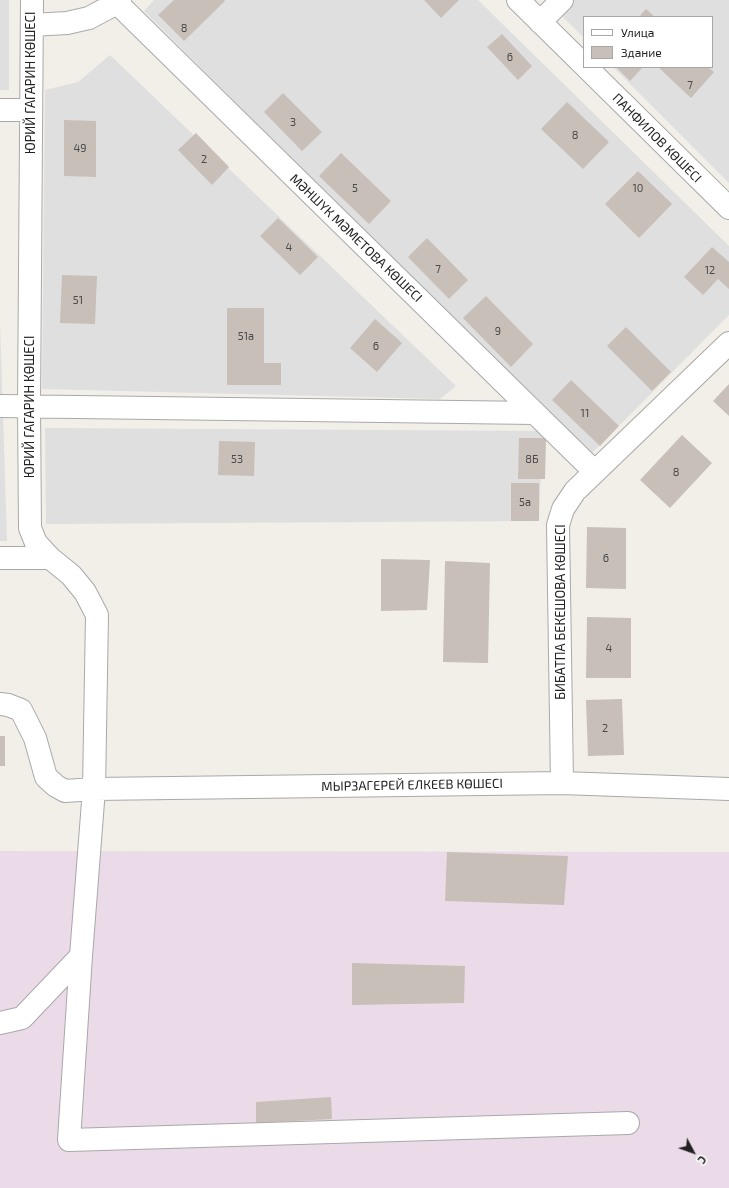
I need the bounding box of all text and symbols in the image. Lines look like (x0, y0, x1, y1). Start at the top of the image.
street label: ЮРИЙ ГАГАРИН КӨШЕСІ (23, 12, 39, 154)
legend (583, 16, 713, 68)
house number: 8 (181, 21, 187, 35)
text: Улица (621, 25, 654, 39)
text: Здание (621, 45, 662, 59)
house number: 6 (507, 50, 513, 64)
house number: 7 (687, 78, 693, 92)
street label: ПАНФИЛОВ КӨШЕСІ (609, 90, 705, 186)
house number: 3 (290, 115, 296, 129)
house number: 8 (572, 128, 578, 142)
house number: 49 (73, 141, 87, 155)
house number: 2 (201, 152, 207, 166)
street label: МӘНШҮК МӘМЕТОВА КӨШЕСІ (287, 171, 425, 305)
house number: 5 (352, 181, 358, 195)
house number: 10 (632, 181, 644, 195)
house number: 4 (286, 240, 292, 254)
house number: 7 (435, 262, 441, 276)
house number: 12 (705, 263, 715, 277)
house number: 51 (73, 293, 83, 307)
house number: 9 (495, 324, 501, 338)
house number: 51а (238, 329, 254, 343)
street label: ЮРИЙ ГАГАРИН КӨШЕСІ (22, 336, 38, 478)
house number: 6 (373, 339, 379, 353)
house number: 11 (581, 406, 589, 420)
house number: 53 (231, 452, 243, 466)
house number: 8Б (525, 452, 539, 466)
house number: 8 (673, 465, 679, 479)
house number: 5а (519, 495, 531, 509)
street label: БИБАТПА БЕКЕШОВА КӨШЕСІ (553, 524, 569, 700)
house number: 6 (603, 551, 609, 565)
house number: 4 (606, 641, 612, 655)
house number: 2 (602, 721, 608, 735)
street label: МЫРЗАГЕРЕЙ ЕЛКЕЕВ КӨШЕСІ (321, 776, 503, 794)
north arrow (673, 1132, 713, 1172)
text: С (695, 1153, 709, 1167)

